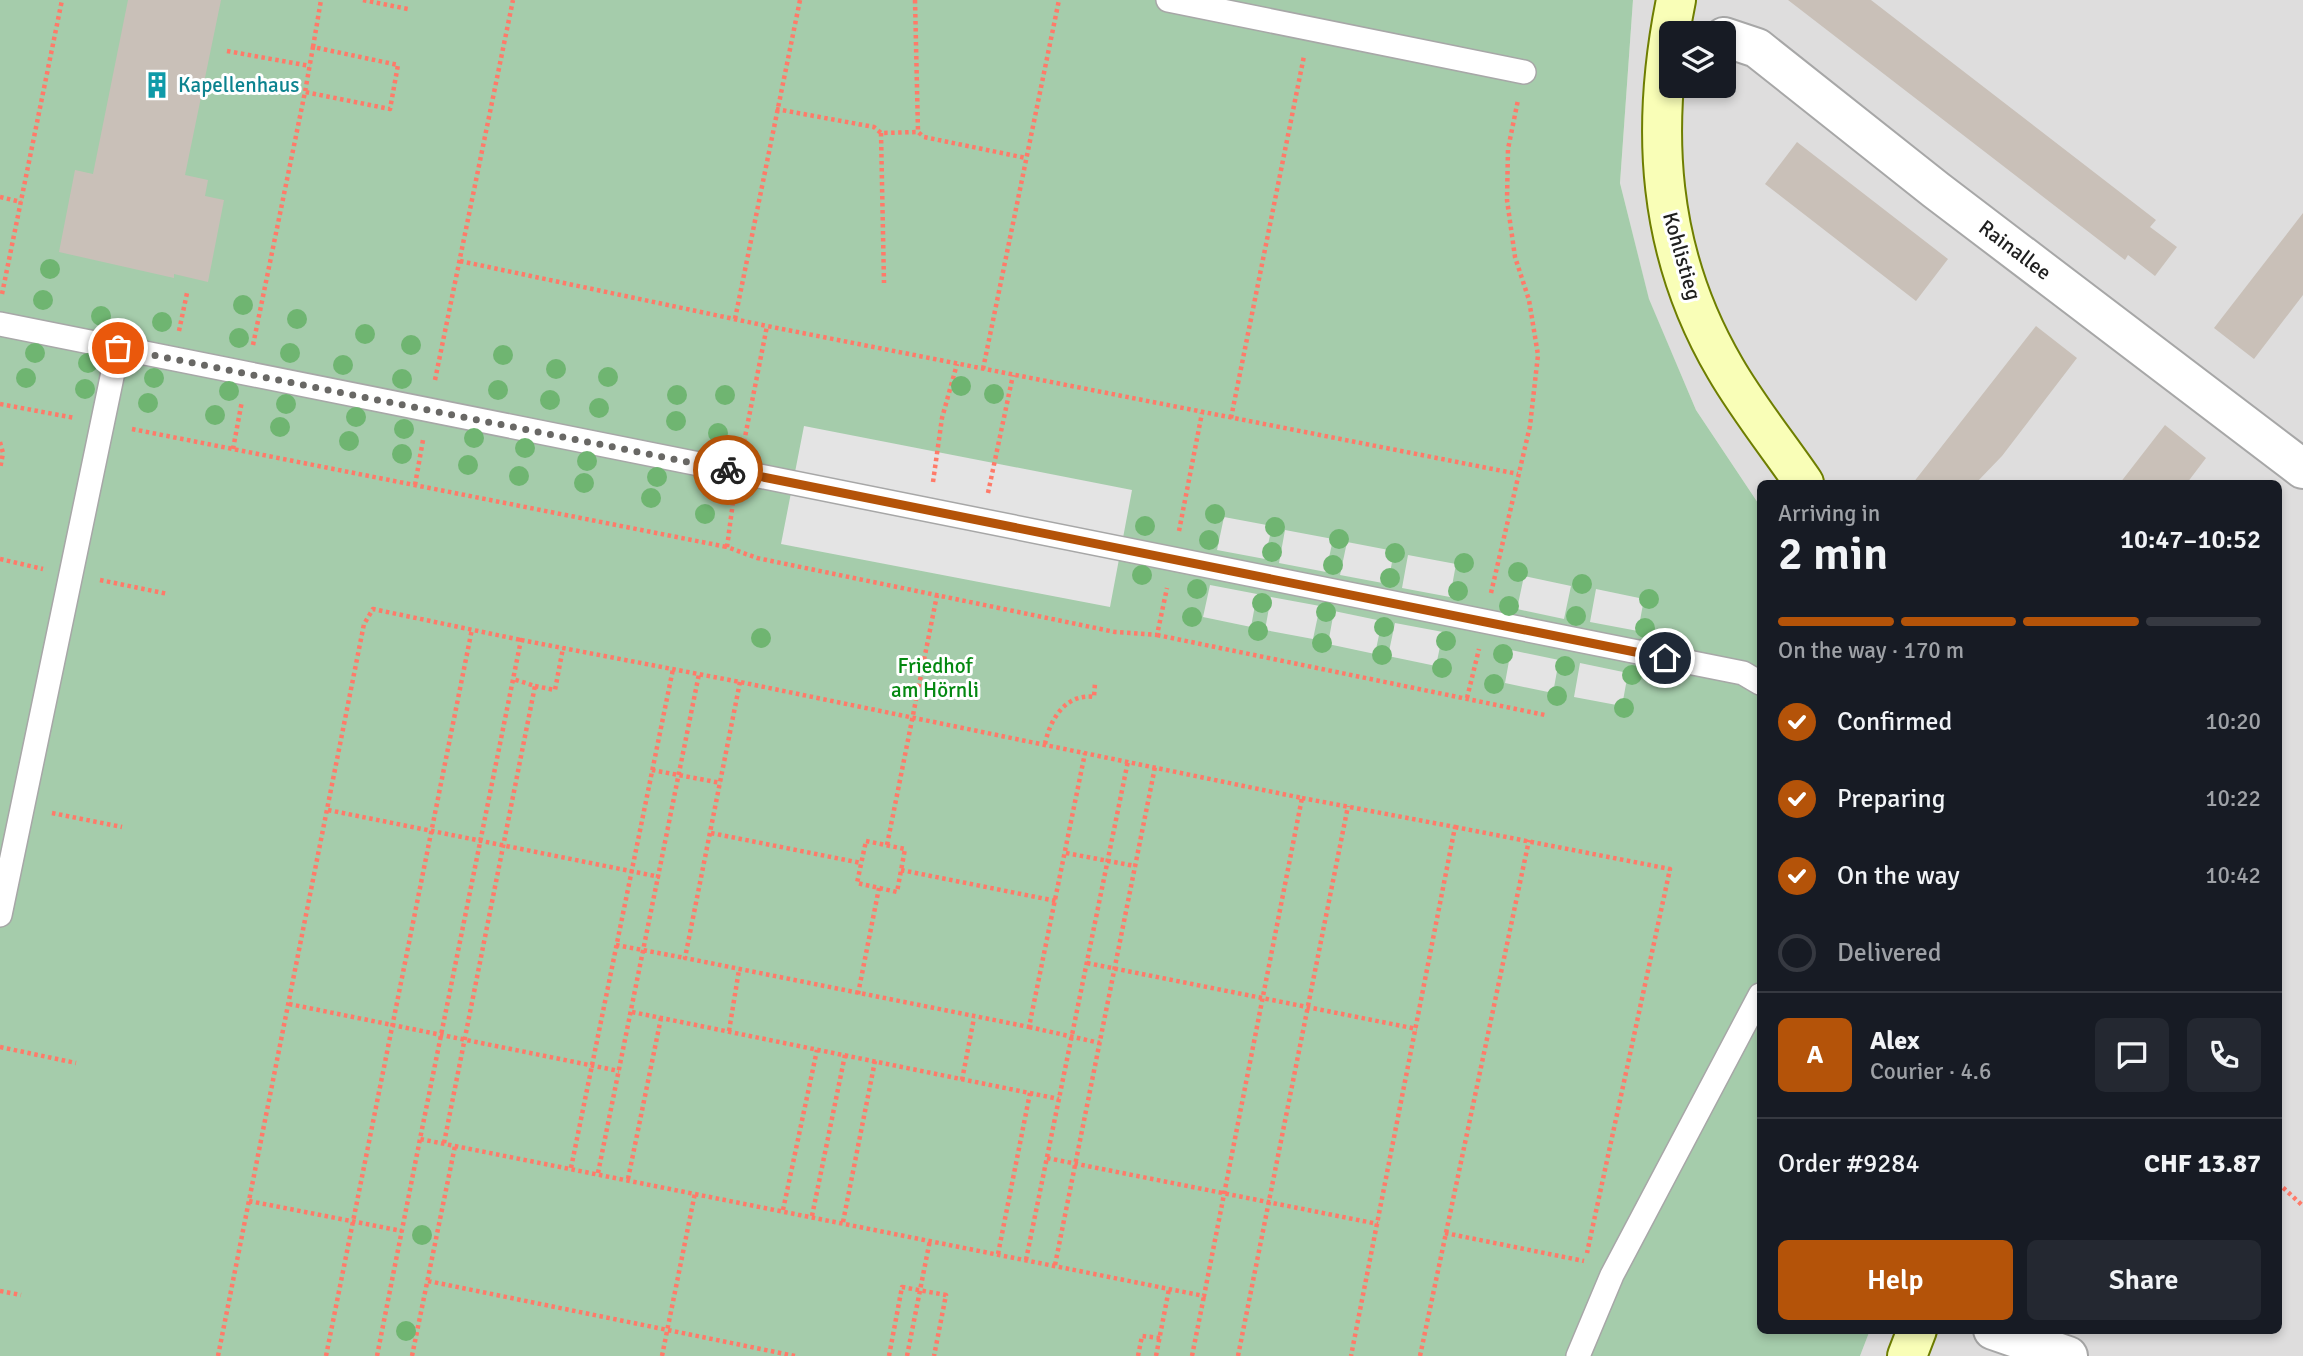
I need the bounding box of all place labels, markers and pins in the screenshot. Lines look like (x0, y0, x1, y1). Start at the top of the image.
building icon: Kapellenhaus (142, 70, 172, 100)
place label: Kapellenhaus (178, 72, 299, 98)
pin (88, 318, 148, 378)
pin (1635, 628, 1695, 688)

